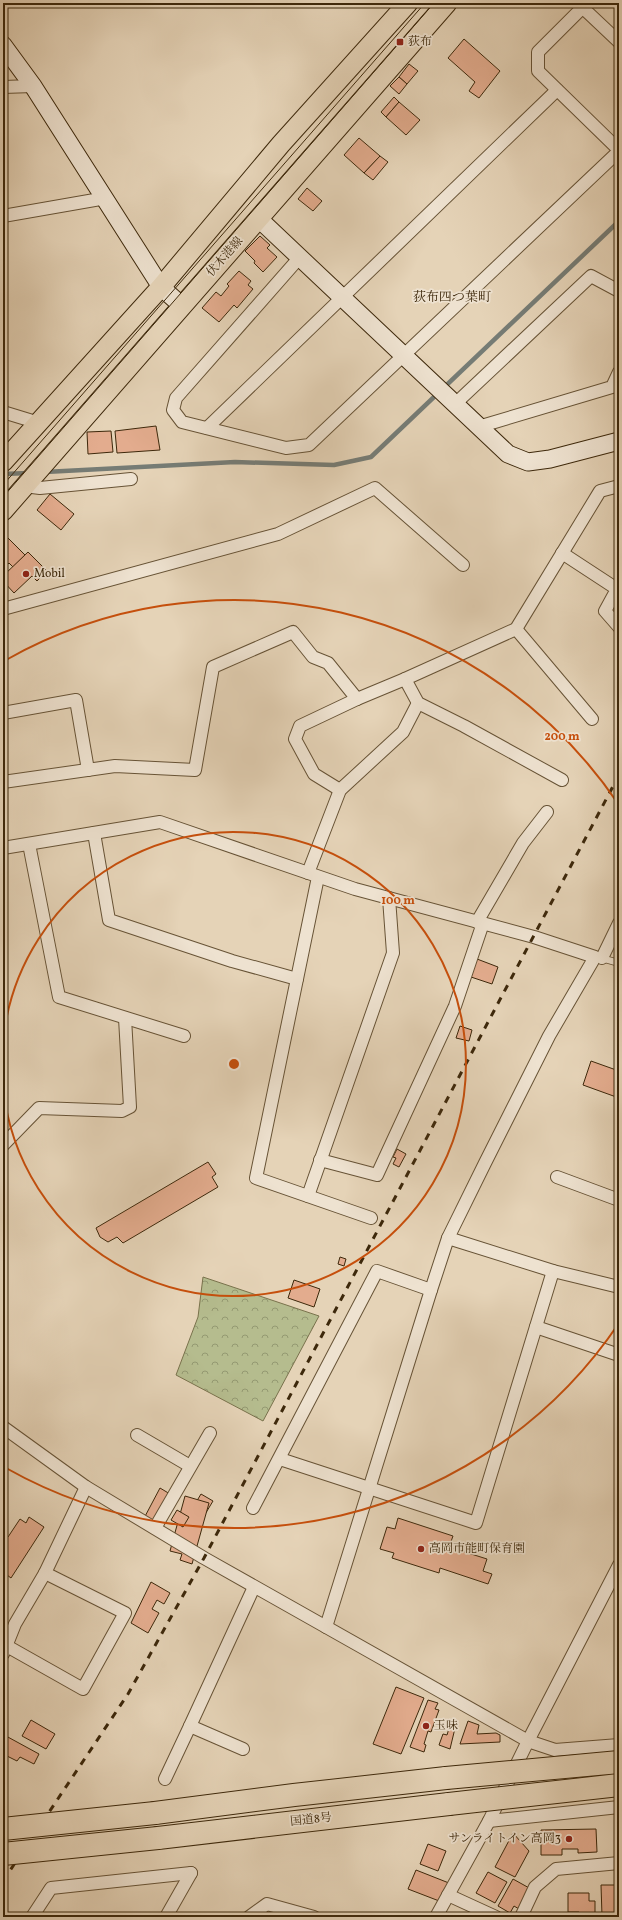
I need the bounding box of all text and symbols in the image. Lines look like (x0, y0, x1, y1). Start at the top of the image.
place label: 荻布 (408, 34, 432, 50)
marker: 荻布 (395, 37, 405, 47)
street label: 伏木港線 (203, 234, 247, 280)
district label: 荻布四つ葉町 (413, 289, 491, 307)
place label: Mobil (34, 566, 65, 582)
marker: Mobil (21, 569, 31, 579)
text: 200 m (544, 729, 580, 745)
text: 100 m (381, 893, 415, 909)
centre of rings (227, 1057, 241, 1071)
place label: 高岡市能町保育園 (429, 1541, 525, 1557)
marker: 高岡市能町保育園 (416, 1544, 426, 1554)
place label: 玉味 (434, 1718, 458, 1734)
marker: 玉味 (421, 1721, 431, 1731)
street label: 国道8号 (289, 1810, 333, 1830)
place label: サンライトイン高岡3 (448, 1831, 561, 1847)
marker: サンライトイン高岡3 (564, 1834, 574, 1844)

